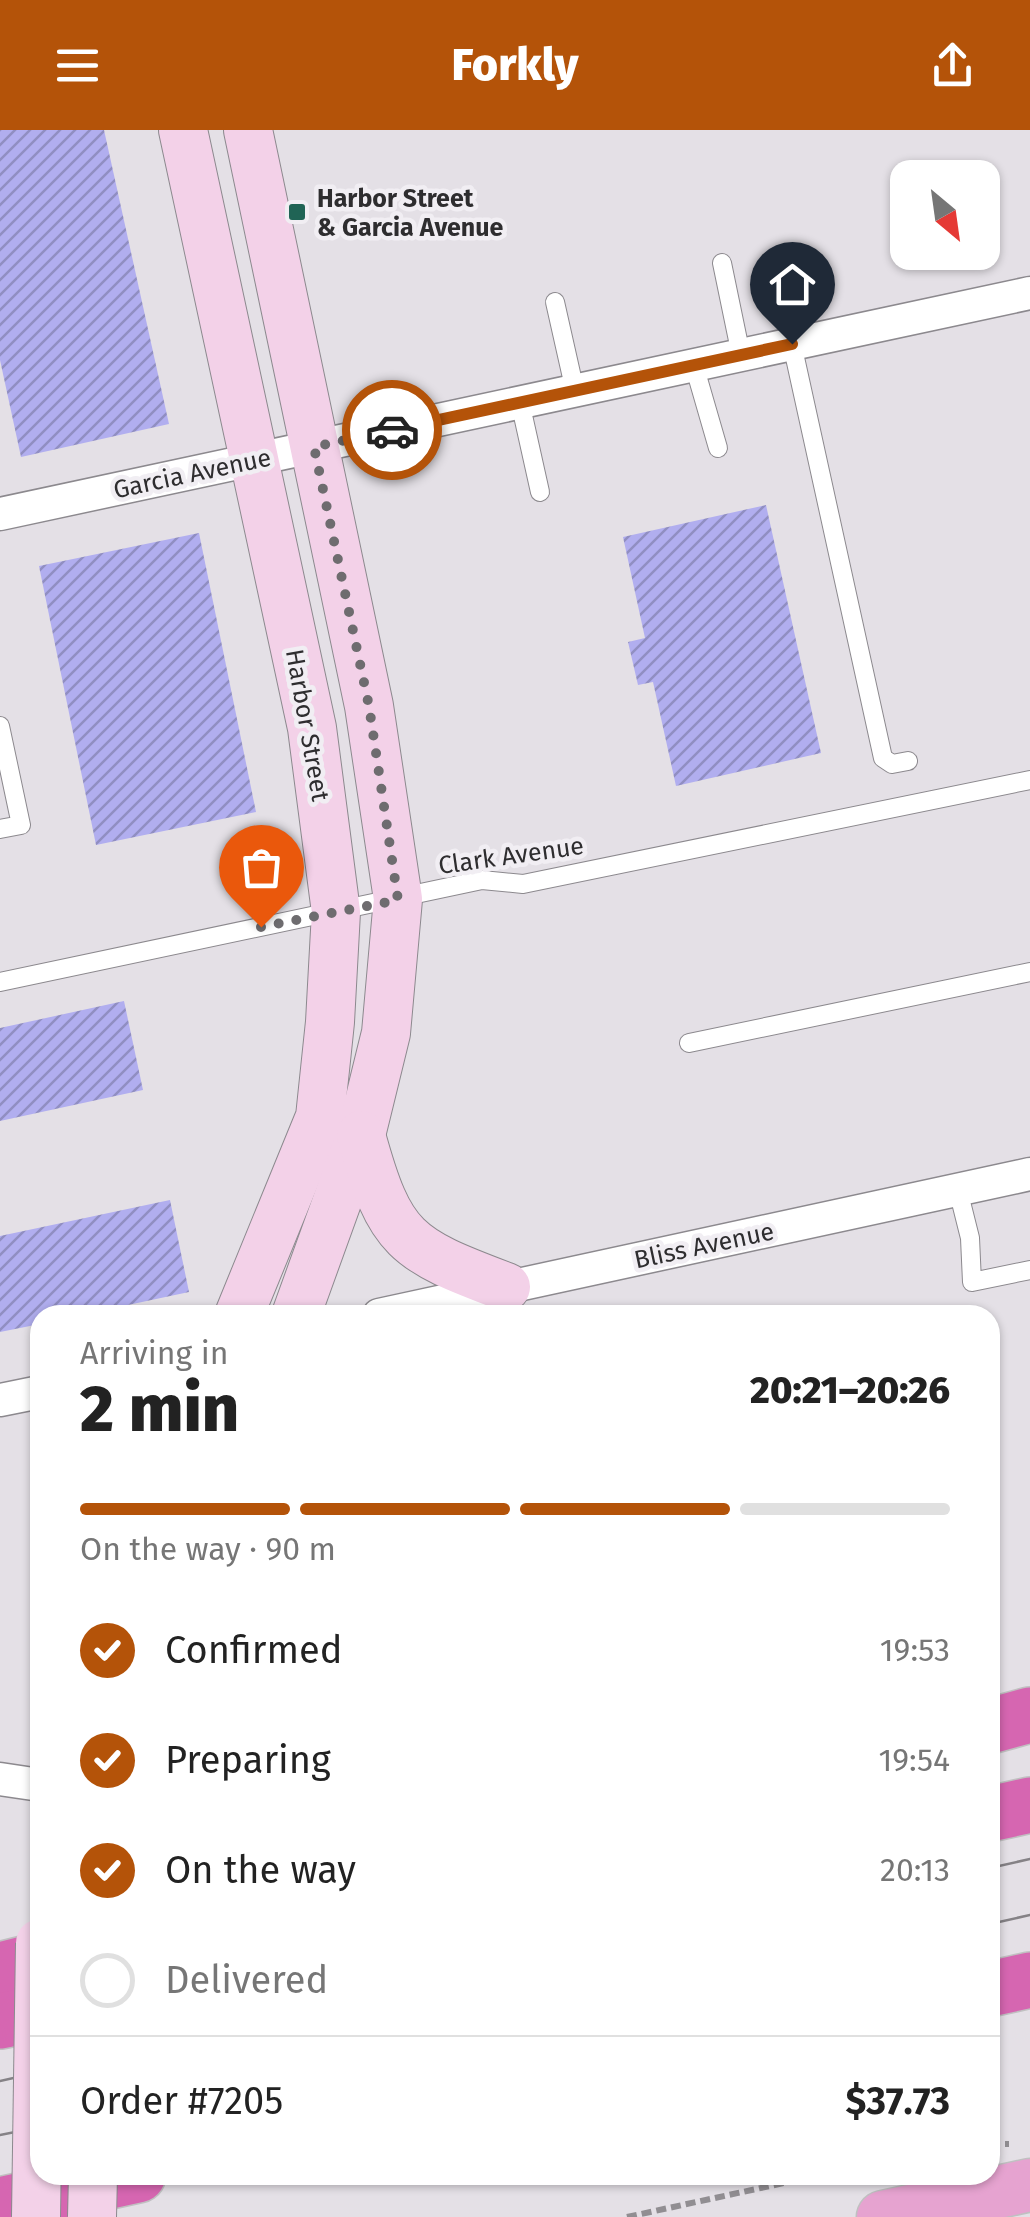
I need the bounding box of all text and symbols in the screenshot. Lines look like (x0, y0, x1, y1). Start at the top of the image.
icon: menu (50, 38, 105, 93)
text: Forkly (452, 38, 578, 92)
icon: share (925, 38, 980, 93)
north arrow (890, 160, 1000, 270)
map controls (890, 160, 1000, 270)
place label: Harbor Street & Garcia Avenue (317, 184, 504, 243)
marker: Harbor Street & Garcia Avenue (286, 201, 308, 223)
pin (750, 242, 835, 345)
icon: home (765, 257, 820, 312)
courier (342, 380, 442, 480)
icon: car (365, 403, 420, 458)
street label: Garcia Avenue (111, 443, 274, 505)
street label: Harbor Street (279, 647, 335, 804)
pin (219, 825, 304, 928)
street label: Clark Avenue (436, 831, 586, 881)
icon: bag (234, 840, 289, 895)
street label: Bliss Avenue (632, 1217, 777, 1275)
text: Arriving in (80, 1334, 228, 1372)
text: 20:21–20:26 (750, 1367, 950, 1413)
text: 2 min (80, 1370, 239, 1448)
text: On the way · 90 m (80, 1530, 336, 1568)
icon: check (80, 1623, 135, 1678)
text: Confirmed (165, 1627, 343, 1673)
text: 19:53 (880, 1631, 950, 1669)
icon: check (80, 1733, 135, 1788)
text: Preparing (165, 1737, 331, 1783)
text: 19:54 (878, 1741, 950, 1779)
icon: check (80, 1843, 135, 1898)
text: On the way (165, 1847, 356, 1893)
text: 20:13 (880, 1851, 950, 1889)
text: Delivered (165, 1957, 328, 2003)
text: Order #7205 (80, 2078, 283, 2124)
text: $37.73 (845, 2078, 950, 2124)

